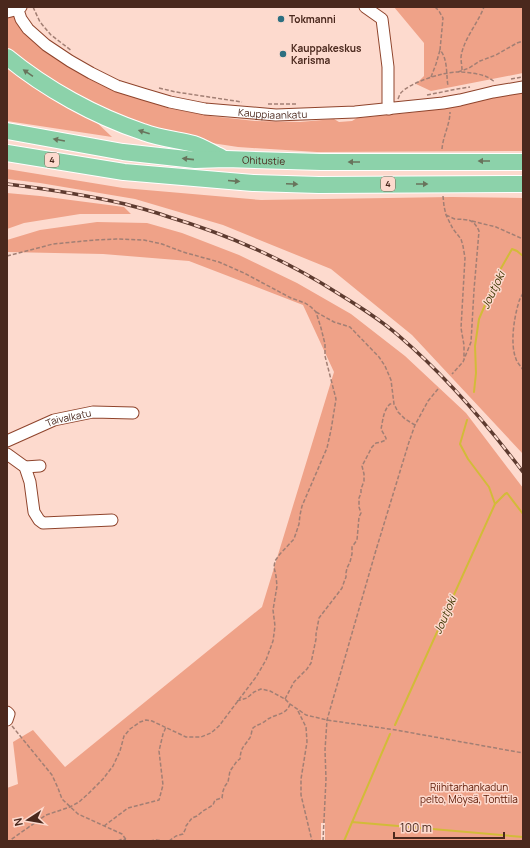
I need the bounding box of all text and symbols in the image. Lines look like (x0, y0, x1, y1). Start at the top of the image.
place label: Tokmanni (289, 12, 336, 26)
marker: Tokmanni (276, 14, 286, 24)
place label: Kauppakeskus Karisma (291, 41, 362, 67)
marker: Kauppakeskus Karisma (278, 49, 288, 59)
one-way arrow (23, 69, 33, 77)
street label: Kauppiaankatu (238, 105, 308, 122)
one-way arrow (137, 129, 149, 135)
one-way arrow (53, 137, 65, 143)
road number: 4 (45, 153, 59, 167)
street label: Ohitustie (242, 153, 285, 168)
one-way arrow (181, 155, 194, 162)
one-way arrow (477, 158, 490, 164)
one-way arrow (347, 159, 360, 165)
road number: 4 (381, 177, 395, 191)
one-way arrow (228, 178, 240, 184)
one-way arrow (286, 181, 299, 187)
one-way arrow (416, 181, 429, 187)
water label: Joutjoki (477, 267, 508, 311)
street label: Taivalkatu (43, 406, 92, 430)
water label: Joutjoki (430, 592, 460, 636)
park label: Riihitarhankadun pelto, Möysä, Tonttila (420, 780, 518, 806)
north arrow (8, 800, 48, 840)
scale bar (394, 814, 504, 840)
text: N (10, 817, 26, 828)
text: 100 m (400, 819, 432, 836)

